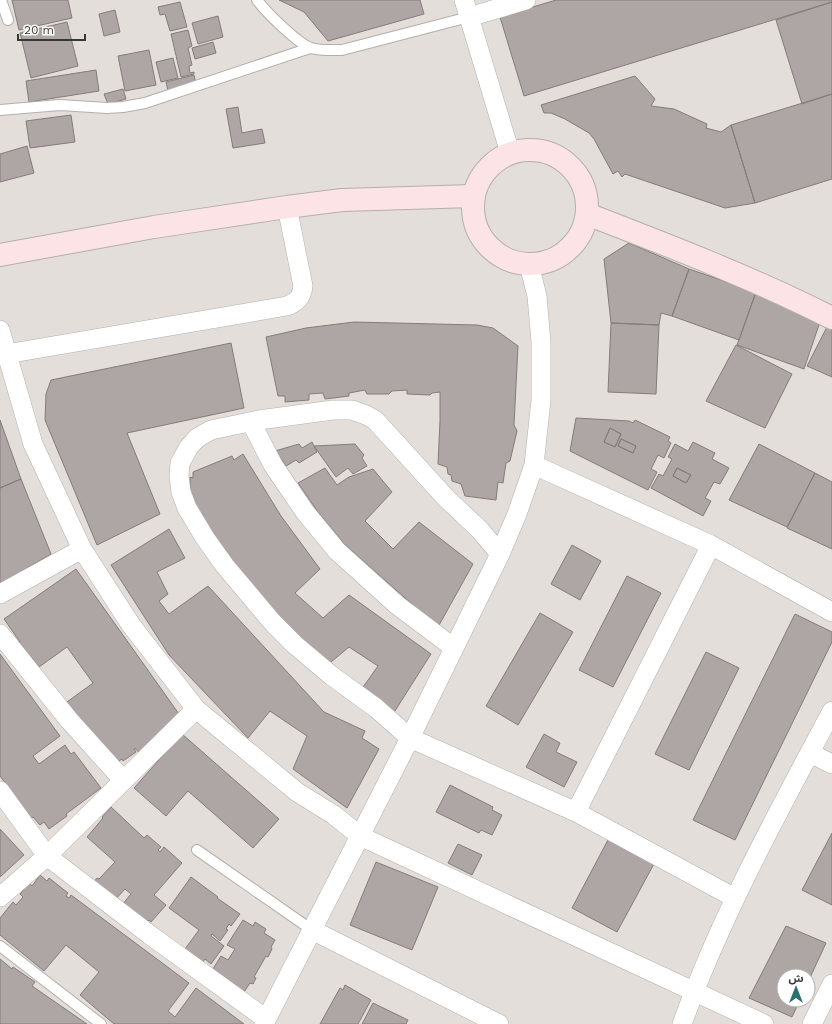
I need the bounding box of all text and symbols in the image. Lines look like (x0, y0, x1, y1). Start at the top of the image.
scale bar (18, 16, 85, 42)
text: 20 m (24, 23, 54, 37)
north arrow (776, 968, 816, 1008)
text: ش (788, 972, 804, 985)

